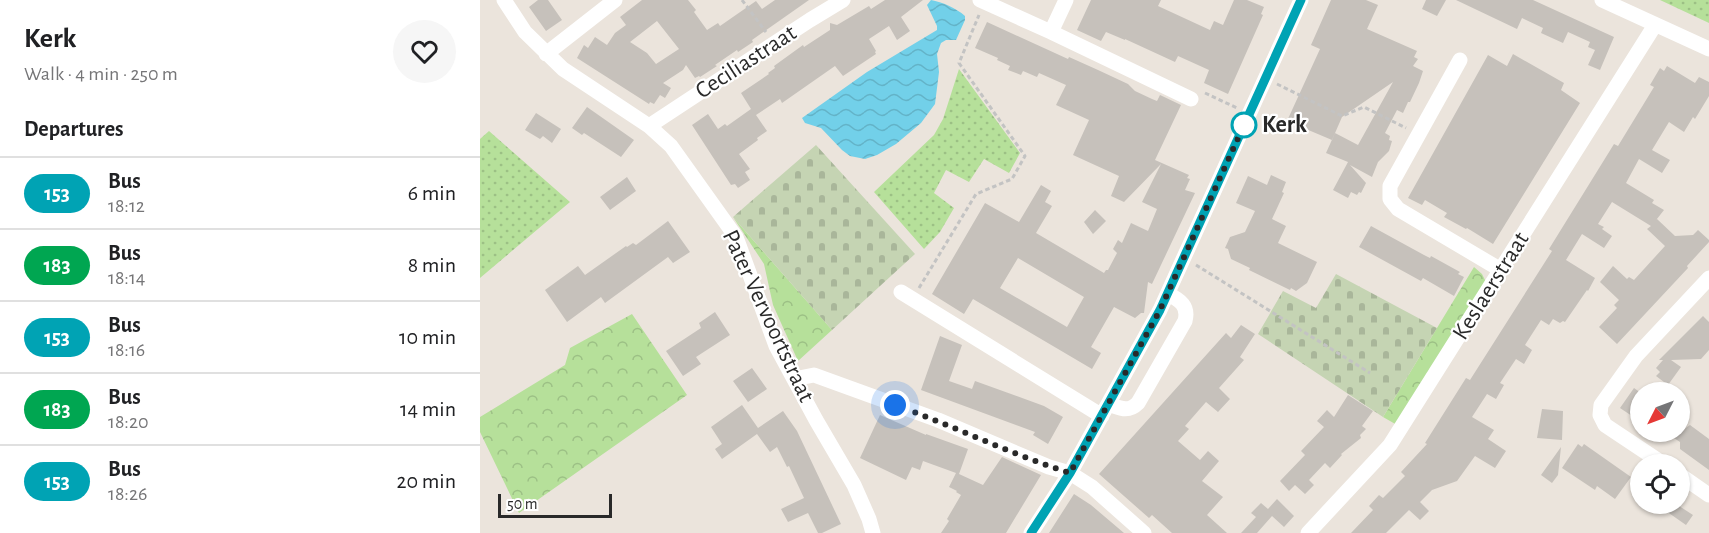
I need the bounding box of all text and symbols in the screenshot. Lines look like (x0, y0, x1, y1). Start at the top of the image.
button: heart (393, 20, 456, 83)
street label: Ceciliastraat (691, 20, 801, 103)
text: Kerk (24, 25, 76, 53)
text: Walk · 4 min · 250 m (24, 64, 178, 84)
marker: Kerk (1231, 112, 1257, 138)
place label: Kerk (1262, 113, 1307, 137)
text: Departures (24, 118, 124, 140)
text: Bus (108, 170, 141, 192)
text: 6 min (408, 182, 456, 204)
text: 153 (44, 183, 70, 204)
text: 18:12 (108, 196, 145, 216)
street label: Pater Vervoortstraat (718, 226, 819, 406)
street label: Keslaerstraat (1448, 228, 1534, 344)
text: Bus (108, 242, 141, 264)
text: 8 min (408, 254, 456, 276)
text: 183 (44, 255, 70, 276)
text: 18:14 (108, 268, 145, 288)
text: Bus (108, 314, 141, 336)
text: 10 min (399, 326, 456, 348)
text: 153 (44, 327, 70, 348)
text: 18:16 (108, 340, 145, 360)
north arrow (1630, 382, 1690, 442)
map controls (1630, 382, 1690, 514)
text: Bus (108, 386, 141, 408)
your location (880, 390, 910, 420)
text: 14 min (400, 398, 456, 420)
text: 183 (44, 399, 70, 420)
text: 18:20 (108, 412, 149, 432)
button: locate (1630, 454, 1690, 514)
text: Bus (108, 458, 141, 480)
text: 20 min (396, 470, 456, 492)
text: 153 (44, 471, 70, 492)
text: 18:26 (108, 484, 147, 504)
scale bar (498, 491, 612, 518)
text: 50 m (507, 496, 538, 512)

